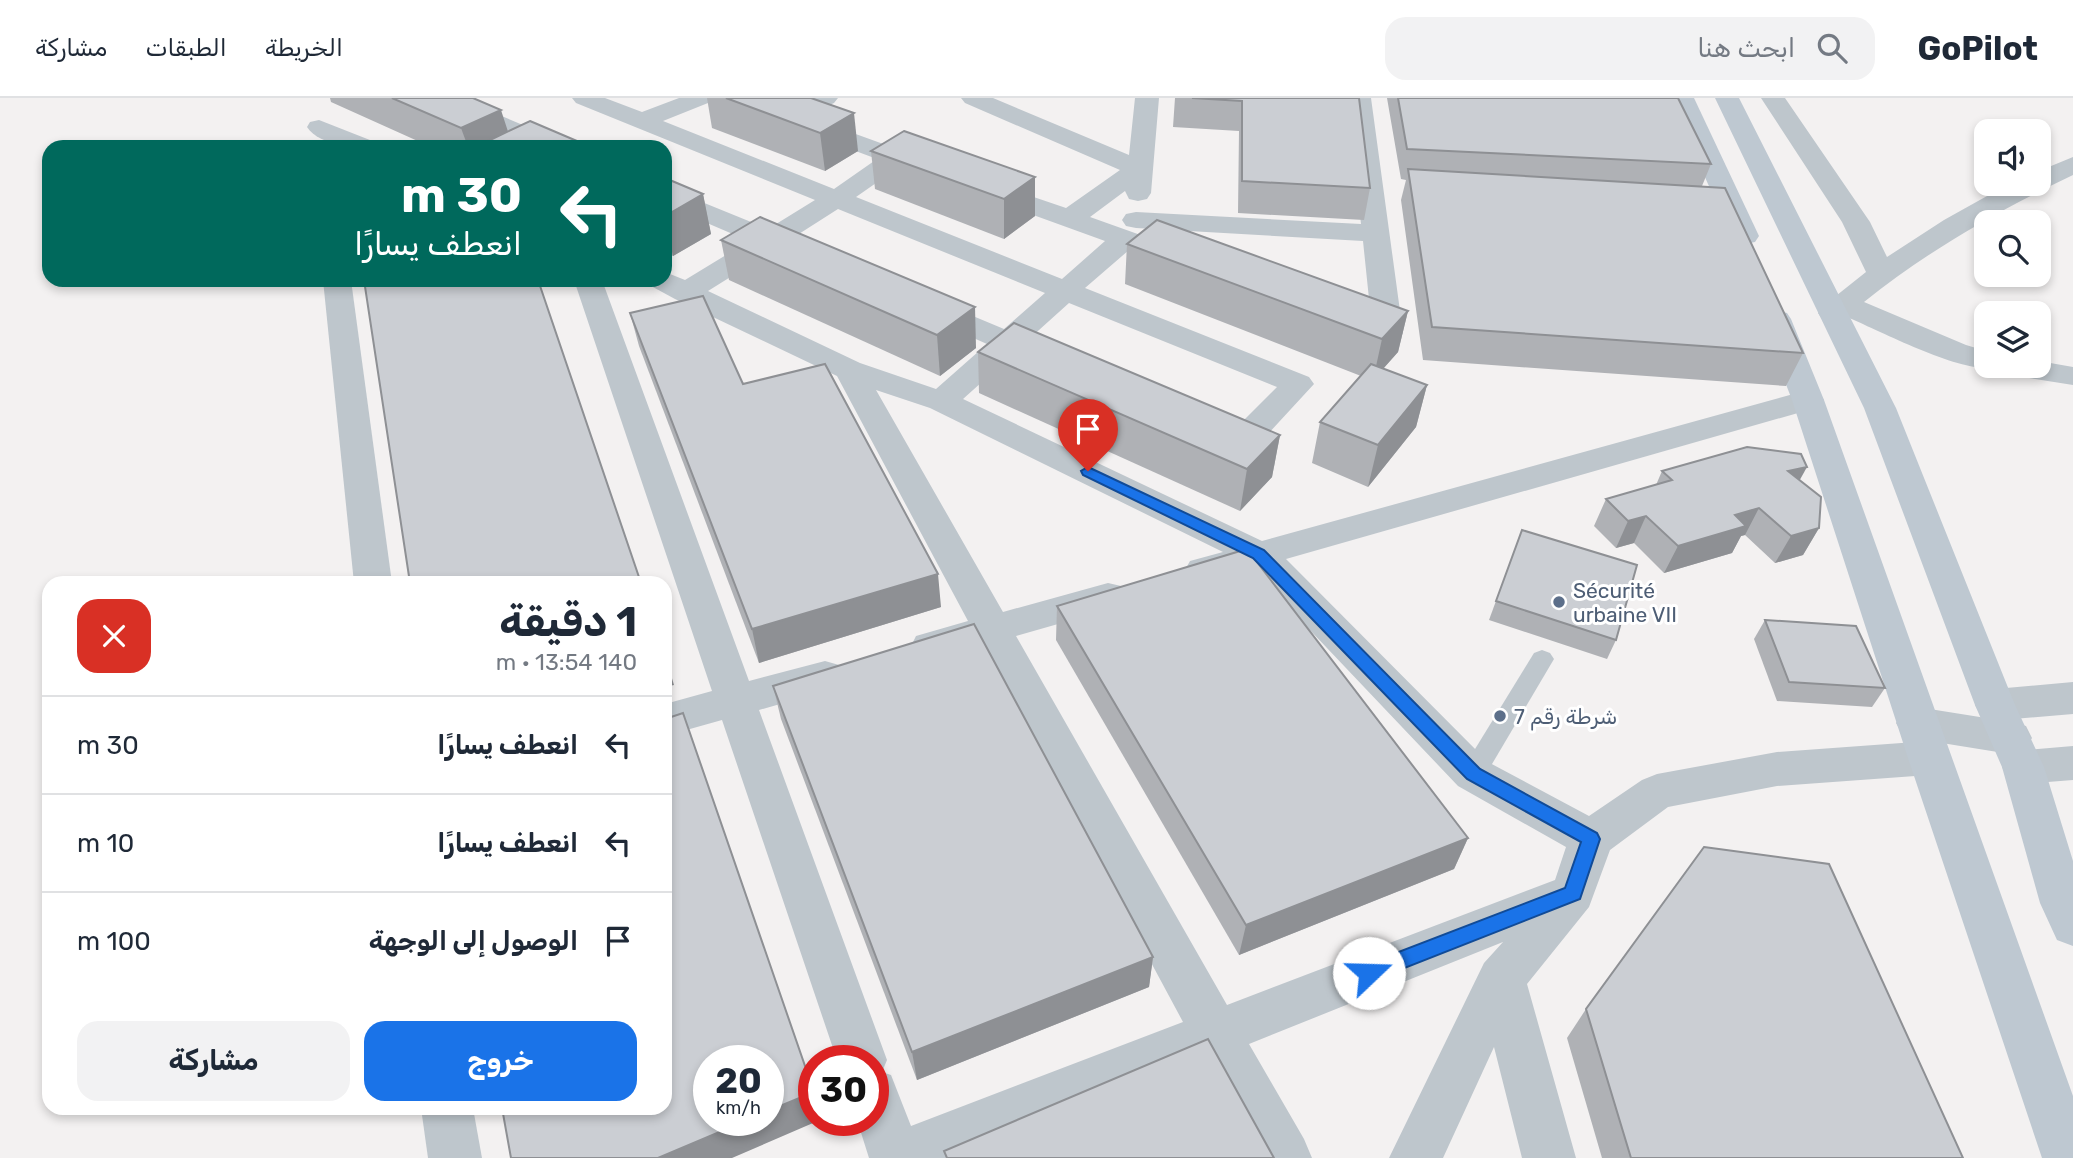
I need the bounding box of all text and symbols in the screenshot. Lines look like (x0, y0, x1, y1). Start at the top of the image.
search box (1385, 17, 1875, 80)
icon: search (1813, 29, 1851, 67)
text: GoPilot (1917, 29, 2038, 68)
text: ابحث هنا (1697, 33, 1795, 64)
text: مشاركة (35, 34, 107, 62)
text: الطبقات (145, 34, 227, 62)
text: الخريطة (265, 34, 343, 62)
map controls (1974, 119, 2051, 378)
button: sound (1974, 119, 2051, 196)
text: 30 m (401, 166, 522, 224)
icon: left (546, 168, 637, 259)
button: search (1974, 210, 2051, 287)
text: انعطف يسارًا (354, 225, 522, 263)
button: layers (1974, 301, 2051, 378)
pin (1058, 399, 1118, 471)
icon: arrive (1069, 410, 1107, 448)
place label: Sécurité urbaine VII (1573, 578, 1677, 627)
marker: Sécurité urbaine VII (1551, 594, 1567, 610)
text: 1 دقيقة (499, 597, 637, 647)
button: close (77, 599, 151, 673)
text: 140 m · 13:54 (496, 648, 637, 676)
place label: شرطة رقم 7 (1514, 704, 1617, 731)
marker: شرطة رقم 7 (1492, 708, 1508, 724)
icon: left (599, 726, 637, 764)
text: 30 m (77, 730, 139, 761)
text: انعطف يسارًا (437, 730, 578, 761)
icon: left (599, 824, 637, 862)
text: 10 m (77, 828, 134, 859)
text: انعطف يسارًا (437, 828, 578, 859)
icon: arrive (599, 922, 637, 960)
text: 100 m (77, 926, 151, 957)
text: الوصول إلى الوجهة (369, 926, 578, 957)
position arrow (1332, 936, 1406, 1010)
button: مشاركة (77, 1021, 350, 1101)
button: خروج (364, 1021, 637, 1101)
speed limit sign: 30 (798, 1045, 889, 1136)
text: 20 (715, 1060, 762, 1102)
text: km/h (716, 1097, 761, 1119)

